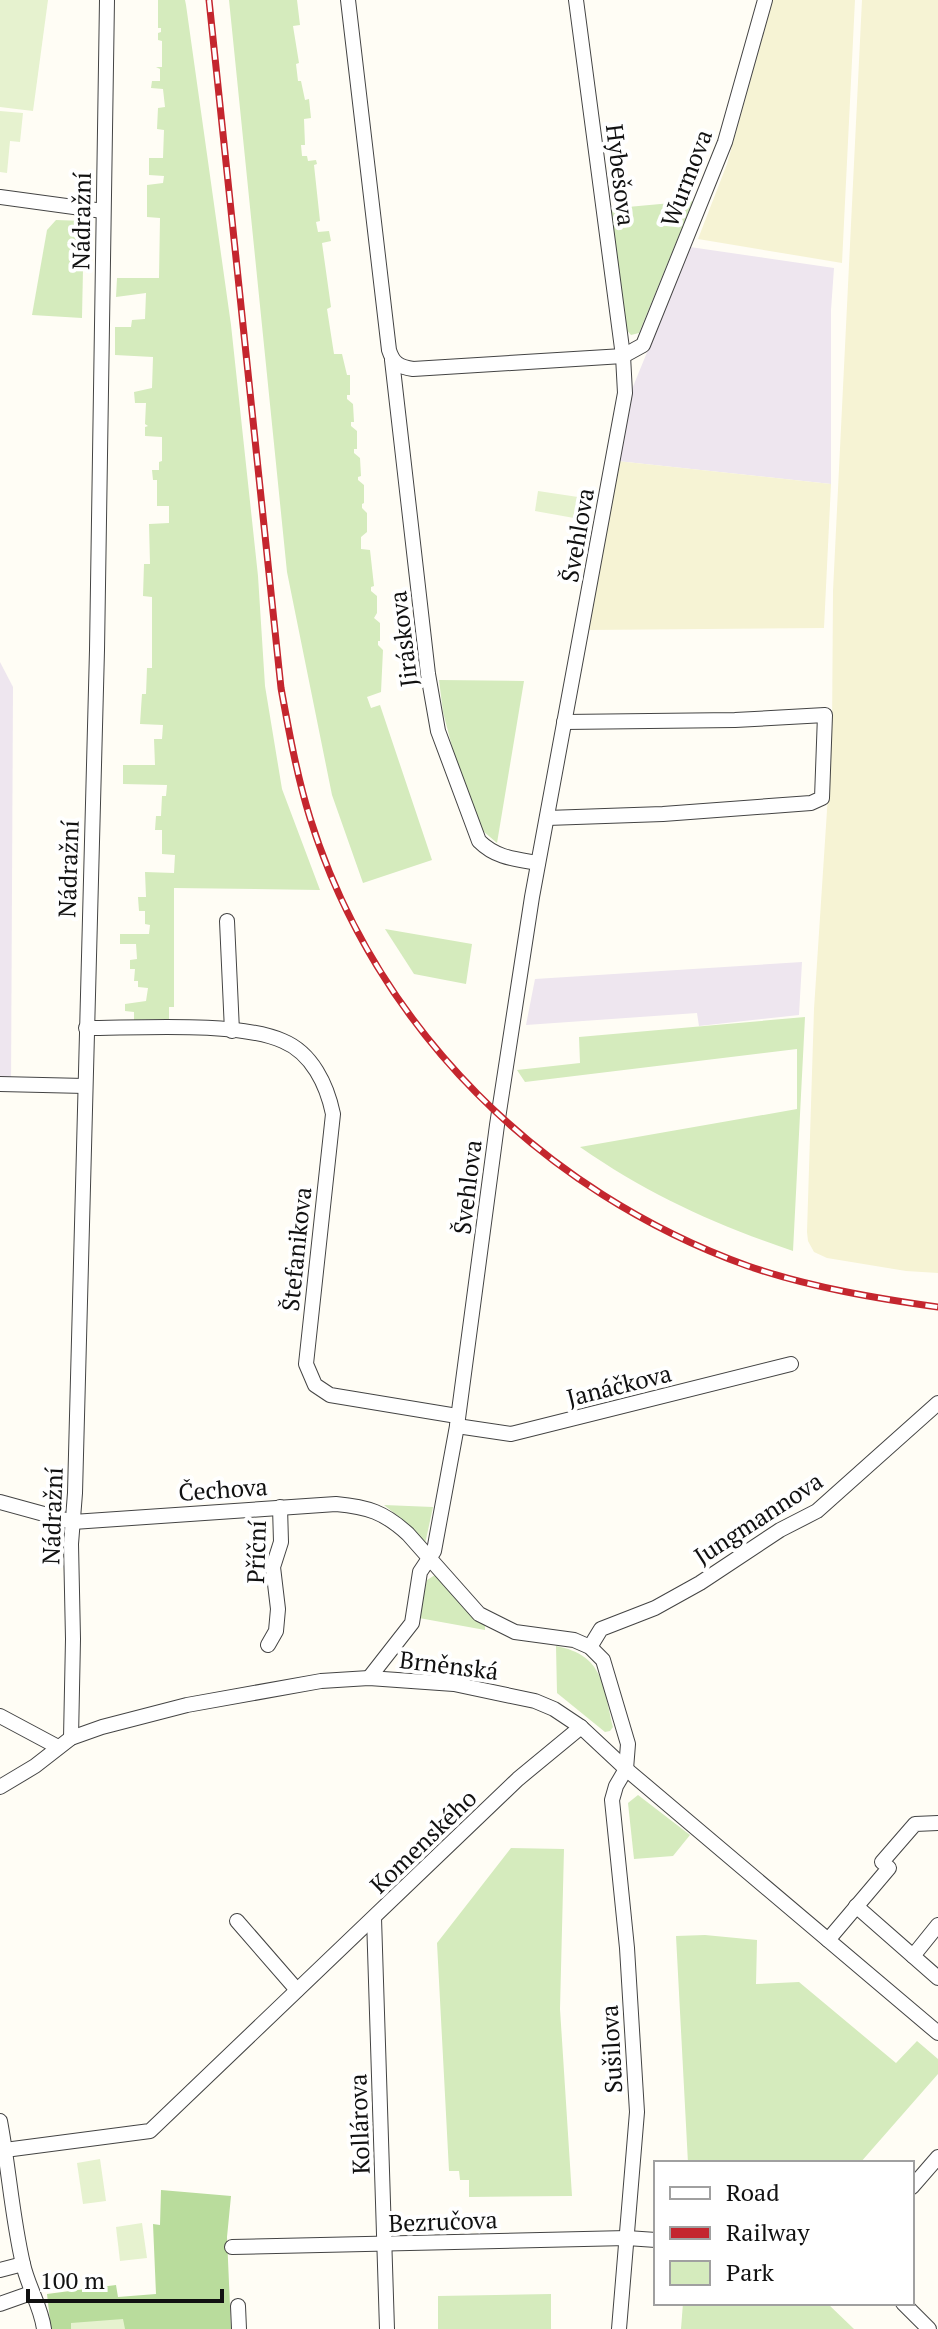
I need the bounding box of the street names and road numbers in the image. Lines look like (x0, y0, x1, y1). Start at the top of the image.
street label: Hybešova (599, 122, 643, 228)
street label: Wurmova (653, 125, 719, 231)
street label: Nádražní (64, 172, 98, 270)
street label: Švehlova (553, 485, 601, 585)
street label: Jiráskova (381, 589, 425, 689)
street label: Nádražní (50, 820, 86, 918)
street label: Švehlova (445, 1138, 489, 1236)
street label: Štefanikova (274, 1185, 318, 1313)
street label: Janáčkova (563, 1357, 675, 1413)
street label: Jungmannova (688, 1464, 828, 1572)
street label: Nádražní (34, 1467, 70, 1565)
street label: Čechova (177, 1470, 269, 1508)
street label: Příční (239, 1520, 273, 1584)
street label: Brněnská (398, 1643, 500, 1687)
street label: Komenského (363, 1782, 483, 1900)
street label: Sušilova (593, 2004, 629, 2094)
street label: Kollárova (341, 2073, 377, 2175)
street label: Bezručova (388, 2203, 498, 2239)

